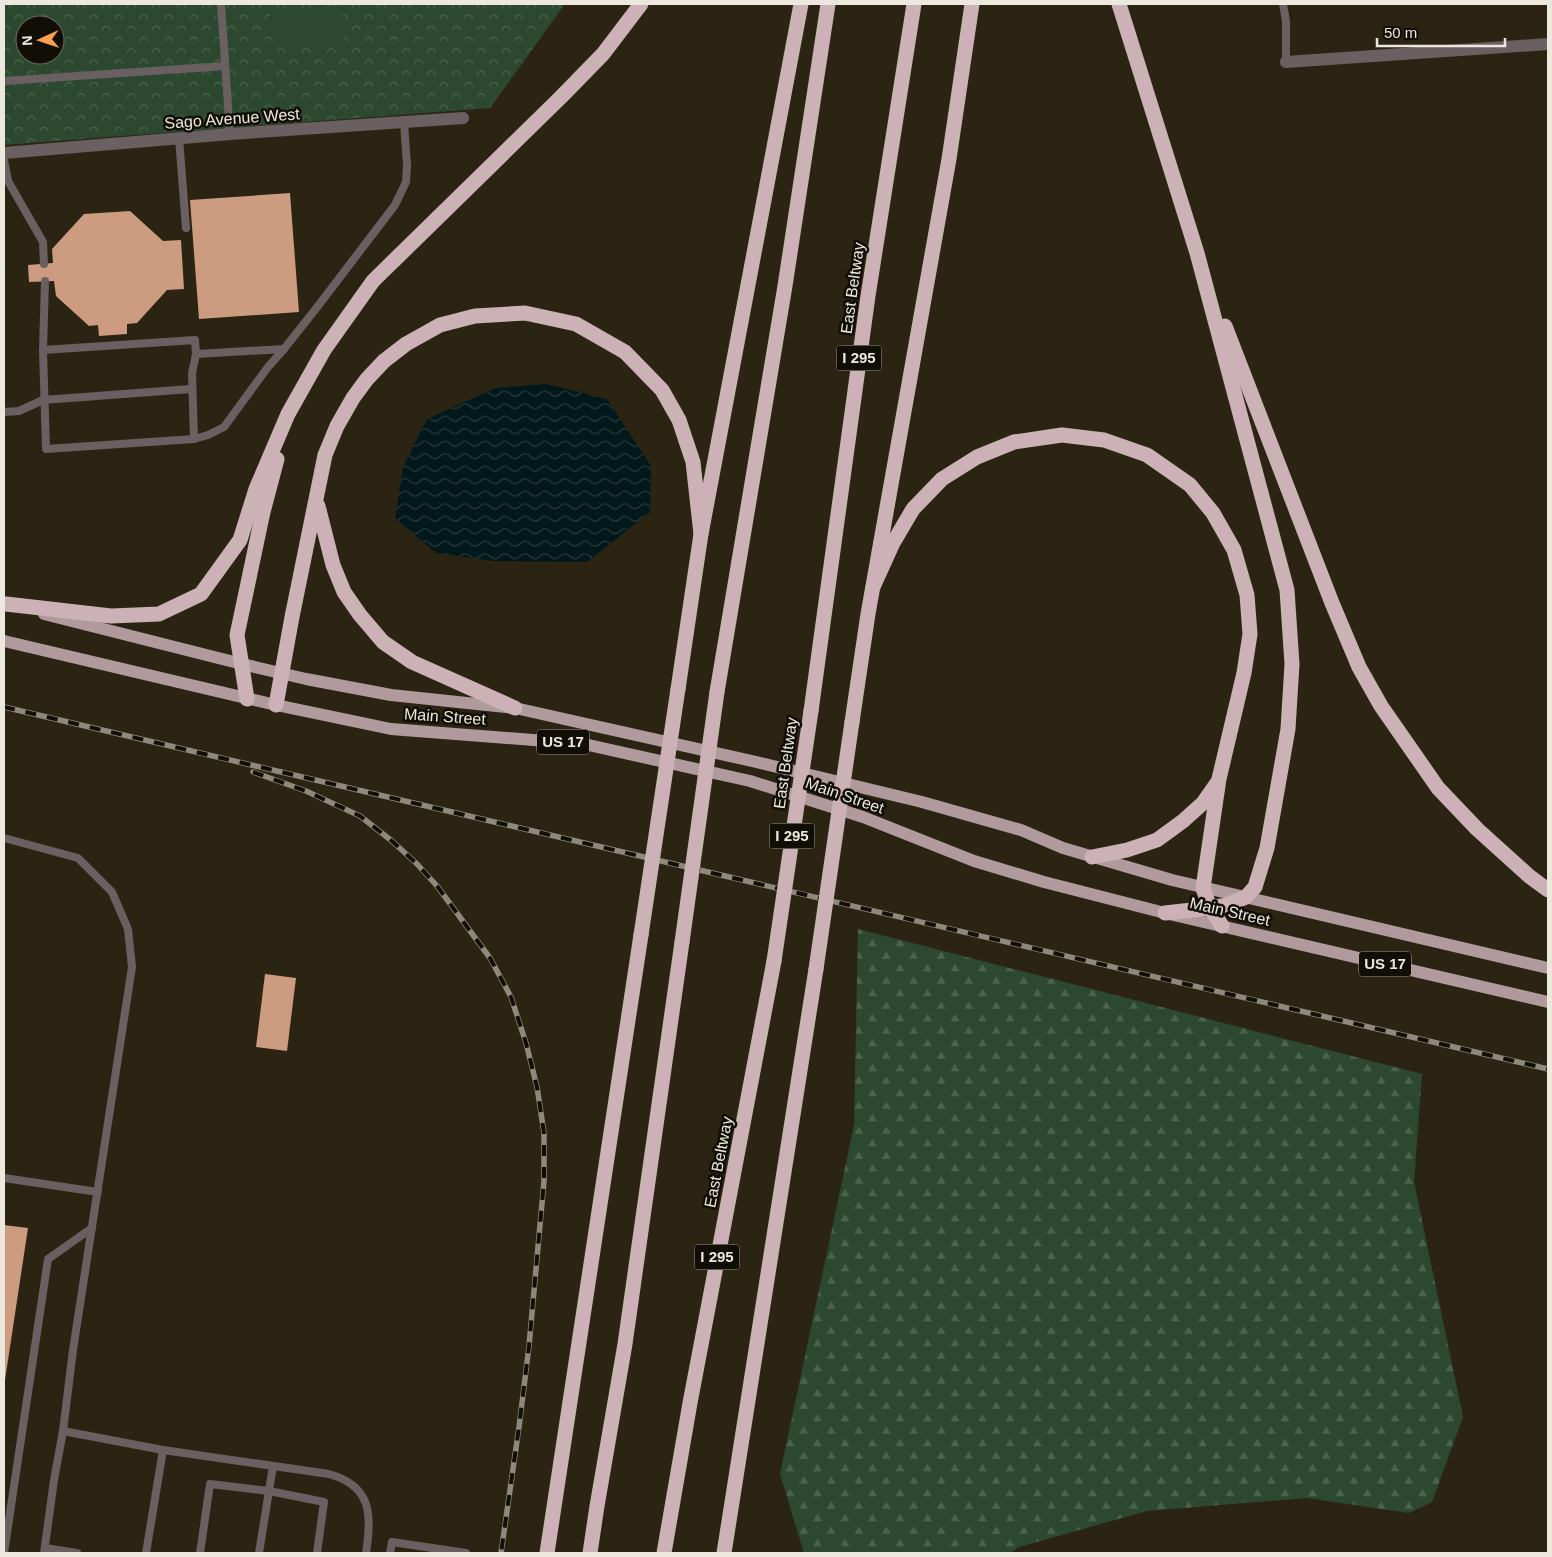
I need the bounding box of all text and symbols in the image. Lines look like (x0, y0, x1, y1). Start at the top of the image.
north arrow (15, 15, 65, 65)
scale bar (1377, 15, 1504, 47)
text: 50 m (1384, 24, 1417, 41)
text: N (19, 35, 35, 46)
street label: Sago Avenue West (164, 105, 301, 132)
street label: East Beltway (838, 241, 867, 335)
road number: I 295 (836, 346, 882, 370)
street label: Main Street (404, 705, 487, 728)
street label: East Beltway (771, 716, 800, 810)
road number: US 17 (537, 730, 589, 754)
street label: Main Street (803, 774, 887, 817)
road number: I 295 (770, 824, 814, 848)
street label: Main Street (1188, 894, 1272, 929)
road number: US 17 (1359, 952, 1411, 976)
street label: East Beltway (701, 1115, 736, 1209)
road number: I 295 (694, 1244, 740, 1270)

